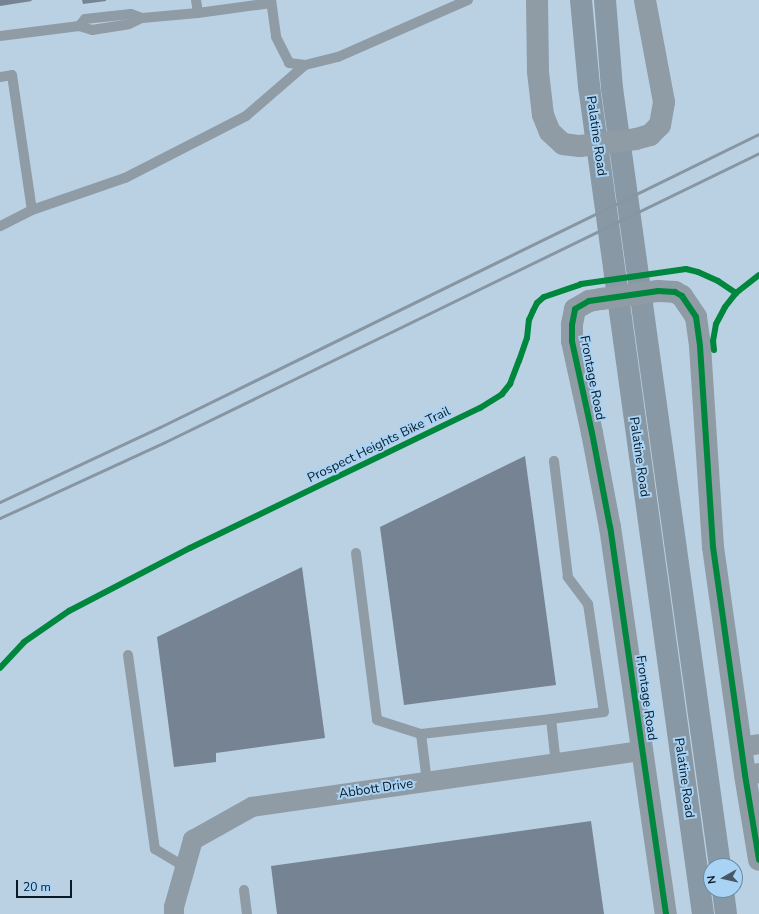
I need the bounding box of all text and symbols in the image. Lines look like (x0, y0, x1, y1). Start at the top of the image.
street label: Palatine Road (583, 95, 609, 177)
street label: Frontage Road (576, 334, 608, 422)
street label: Prospect Heights Bike Trail (305, 404, 453, 486)
street label: Palatine Road (626, 416, 652, 498)
street label: Frontage Road (632, 654, 660, 742)
street label: Palatine Road (671, 737, 697, 819)
street label: Abbott Drive (338, 776, 414, 802)
north arrow (703, 858, 743, 898)
scale bar (18, 872, 74, 898)
text: N (704, 874, 720, 885)
text: 20 m (23, 879, 51, 895)

